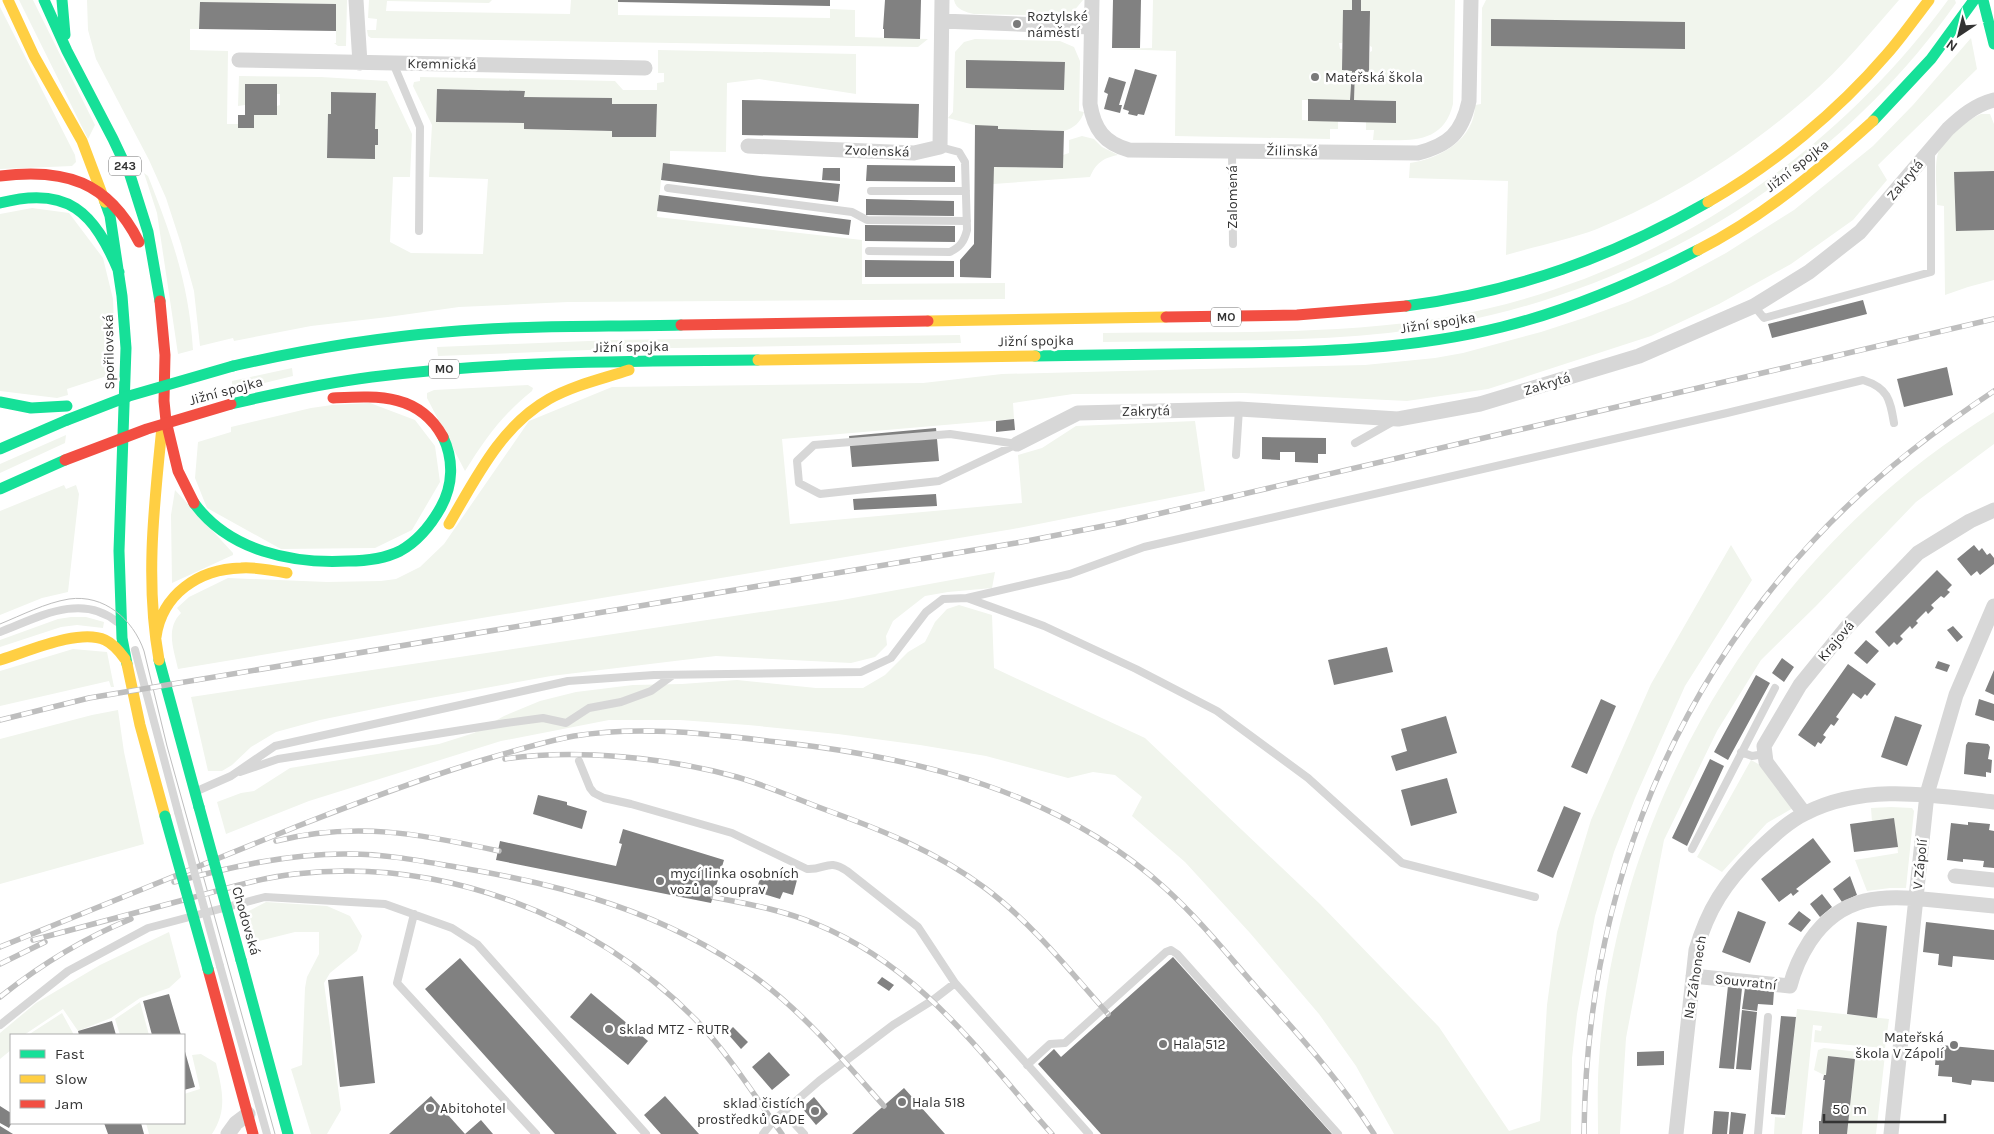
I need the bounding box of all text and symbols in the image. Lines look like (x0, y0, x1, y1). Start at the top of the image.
place label: Roztylské náměstí (1027, 8, 1088, 41)
north arrow (1934, 10, 1984, 60)
marker: Roztylské náměstí (1011, 18, 1023, 30)
text: N (1943, 35, 1961, 55)
street label: Kremnická (407, 55, 477, 73)
place label: Mateřská škola (1325, 69, 1423, 86)
marker: Mateřská škola (1309, 71, 1321, 83)
street label: Jižní spojka (1762, 136, 1832, 196)
street label: Zvolenská (844, 141, 910, 161)
street label: Žilinská (1266, 142, 1318, 160)
street label: Zakrytá (1883, 156, 1927, 204)
road number: 243 (109, 157, 141, 176)
street label: Zalomená (1224, 165, 1241, 229)
road number: MO (1211, 308, 1241, 326)
street label: Jižní spojka (1399, 309, 1477, 337)
street label: Spořilovská (100, 314, 118, 390)
street label: Jižní spojka (998, 332, 1074, 350)
street label: Jižní spojka (593, 338, 669, 356)
road number: MO (429, 359, 459, 378)
street label: Zakrytá (1521, 369, 1573, 399)
street label: Jižní spojka (187, 373, 265, 409)
street label: Zakrytá (1122, 402, 1170, 420)
street label: Krajová (1814, 617, 1858, 665)
street label: V Zápolí (1909, 837, 1931, 890)
place label: mycí linka osobních vozů a souprav (670, 865, 799, 898)
marker: mycí linka osobních vozů a souprav (654, 875, 666, 887)
street label: Chodovská (228, 885, 264, 957)
street label: Na Záhonech (1680, 934, 1710, 1020)
street label: Souvratní (1714, 970, 1779, 994)
place label: sklad MTZ - RUTR (619, 1021, 729, 1038)
marker: sklad MTZ - RUTR (603, 1023, 615, 1035)
place label: Mateřská škola V Zápolí (1855, 1029, 1945, 1062)
legend (10, 1034, 185, 1124)
place label: Hala 512 (1173, 1036, 1226, 1053)
marker: Hala 512 (1157, 1038, 1169, 1050)
marker: Mateřská škola V Zápolí (1948, 1039, 1960, 1051)
text: Fast (55, 1045, 85, 1063)
text: Slow (55, 1070, 87, 1088)
scale bar (1824, 1092, 1945, 1124)
place label: Hala 518 (912, 1094, 965, 1111)
text: Jam (55, 1095, 83, 1113)
place label: sklad čistích prostředků GADE (697, 1095, 805, 1128)
marker: Hala 518 (896, 1096, 908, 1108)
place label: Abitohotel (440, 1100, 506, 1117)
text: 50 m (1832, 1100, 1867, 1118)
marker: Abitohotel (424, 1102, 436, 1114)
marker: sklad čistích prostředků GADE (809, 1105, 821, 1117)

